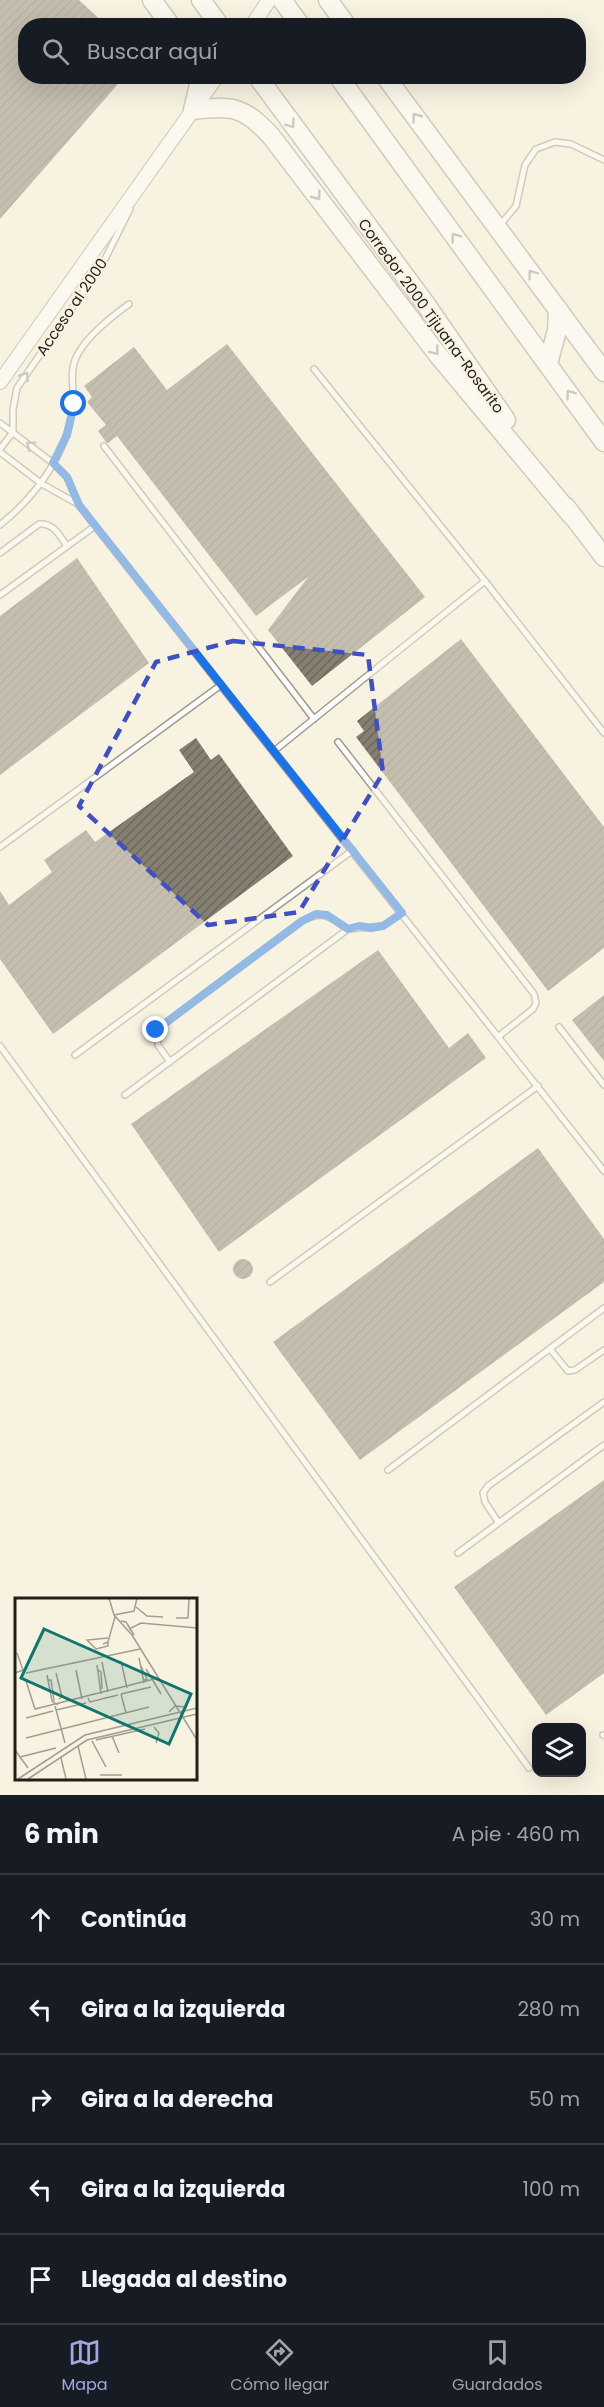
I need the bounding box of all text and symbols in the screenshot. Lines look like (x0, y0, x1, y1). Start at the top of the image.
search box (18, 18, 586, 84)
icon: search (39, 35, 72, 68)
text: Buscar aquí (87, 36, 218, 67)
one-way arrow (412, 113, 423, 124)
one-way arrow (284, 117, 295, 128)
one-way arrow (309, 189, 320, 200)
street label: Corredor 2000 Tijuana-Rosarito (353, 214, 509, 417)
one-way arrow (451, 232, 462, 243)
street label: Acceso al 2000 (31, 254, 112, 360)
one-way arrow (528, 269, 539, 280)
one-way arrow (428, 344, 439, 355)
one-way arrow (17, 372, 28, 383)
route start (60, 390, 86, 416)
one-way arrow (566, 390, 577, 401)
one-way arrow (26, 441, 37, 452)
route end (142, 1016, 168, 1042)
inset map (15, 1598, 196, 1780)
map controls (532, 1723, 586, 1777)
button: layers (532, 1723, 586, 1777)
text: 6 min (24, 1816, 99, 1852)
text: A pie · 460 m (452, 1820, 580, 1848)
icon: ahead (24, 1903, 57, 1936)
text: Continúa (81, 1904, 187, 1935)
text: 30 m (530, 1905, 580, 1933)
icon: left (24, 1993, 57, 2026)
text: Gira a la izquierda (81, 1994, 285, 2025)
text: 280 m (517, 1995, 580, 2023)
icon: right (24, 2083, 57, 2116)
text: Gira a la derecha (81, 2084, 274, 2115)
text: 50 m (529, 2085, 580, 2113)
icon: left (24, 2173, 57, 2206)
text: Gira a la izquierda (81, 2174, 285, 2205)
text: 100 m (523, 2175, 580, 2203)
icon: arrive (24, 2263, 57, 2296)
text: Llegada al destino (81, 2264, 287, 2295)
tab: Mapa (61, 2336, 108, 2397)
tab: Cómo llegar (230, 2336, 329, 2397)
tab: Guardados (452, 2336, 543, 2397)

